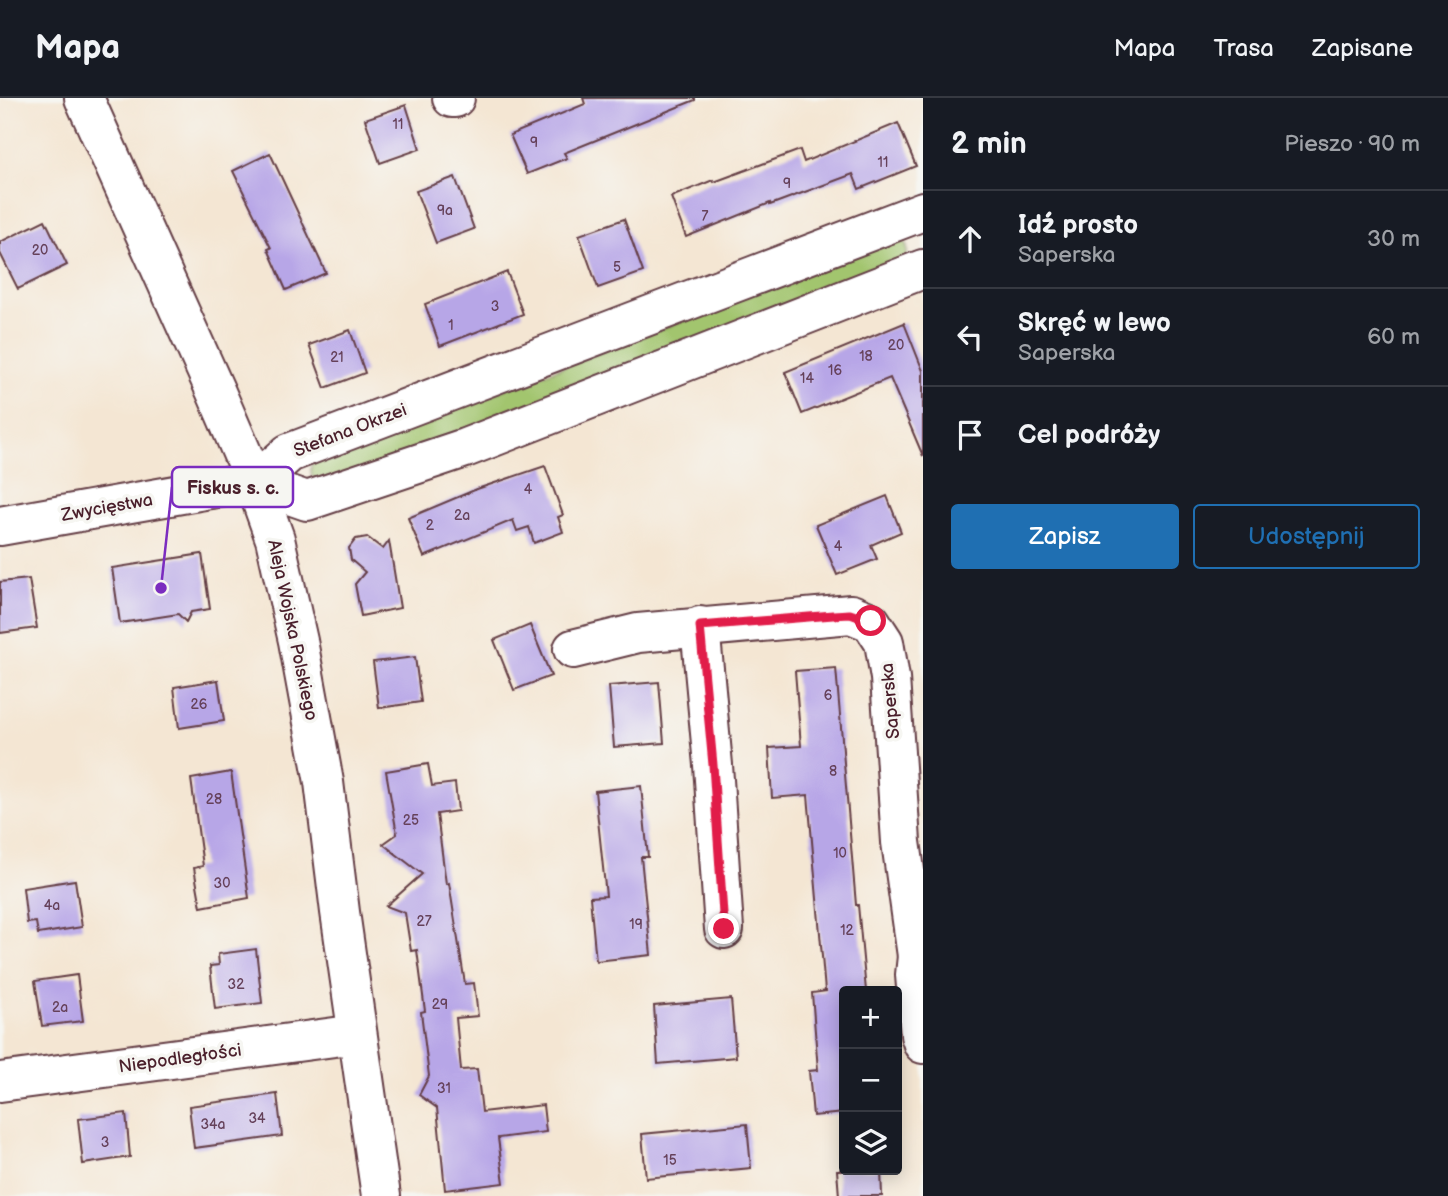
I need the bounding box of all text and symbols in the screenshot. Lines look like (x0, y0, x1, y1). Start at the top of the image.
text: Mapa (35, 28, 120, 68)
text: Mapa (1114, 34, 1175, 63)
text: Trasa (1213, 34, 1274, 63)
text: Zapisane (1312, 34, 1413, 63)
house number: 11 (393, 116, 403, 133)
text: 2 min (951, 126, 1027, 162)
text: Pieszo · 90 m (1284, 130, 1420, 158)
house number: 9 (530, 134, 538, 151)
house number: 11 (878, 154, 888, 171)
house number: 9 (783, 175, 791, 192)
house number: 9a (437, 202, 453, 219)
house number: 7 (702, 208, 709, 225)
text: Idź prosto (1018, 210, 1138, 241)
icon: ahead (951, 220, 989, 258)
text: 30 m (1367, 225, 1420, 253)
text: Saperska (1018, 241, 1116, 269)
house number: 20 (32, 242, 48, 259)
house number: 5 (613, 259, 621, 276)
house number: 3 (491, 298, 499, 315)
text: Skręć w lewo (1018, 308, 1171, 339)
house number: 1 (448, 317, 454, 334)
icon: left (951, 318, 989, 356)
text: 60 m (1367, 323, 1420, 351)
house number: 20 (888, 337, 904, 354)
text: Saperska (1018, 339, 1116, 367)
house number: 18 (859, 348, 873, 365)
house number: 21 (330, 349, 344, 366)
house number: 16 (828, 362, 842, 379)
house number: 14 (800, 370, 814, 387)
street label: Stefana Okrzei (291, 399, 410, 462)
icon: arrive (951, 416, 989, 454)
text: Cel podróży (1018, 420, 1160, 451)
callout: Fiskus s. c. (172, 467, 293, 507)
text: Fiskus s. c. (187, 477, 279, 500)
house number: 4 (524, 481, 533, 498)
street label: Zwycięstwa (59, 489, 154, 526)
button: Zapisz (951, 504, 1179, 569)
button: Udostępnij (1193, 504, 1420, 569)
house number: 2a (454, 507, 470, 524)
house number: 2 (426, 517, 435, 534)
street label: Aleja Wojska Polskiego (263, 538, 322, 722)
house number: 4 (834, 538, 843, 555)
route start (855, 605, 886, 636)
street label: Saperska (877, 662, 904, 740)
house number: 6 (824, 687, 833, 704)
house number: 26 (191, 696, 208, 713)
house number: 8 (829, 763, 837, 780)
house number: 28 (206, 791, 222, 808)
house number: 25 (403, 812, 419, 829)
house number: 10 (833, 845, 847, 862)
house number: 30 (214, 875, 230, 892)
house number: 4a (44, 897, 60, 914)
house number: 27 (416, 913, 432, 930)
route end (708, 913, 739, 944)
house number: 19 (629, 916, 643, 933)
house number: 12 (840, 922, 855, 939)
house number: 32 (228, 976, 245, 993)
map controls (839, 986, 902, 1175)
button: + (839, 986, 902, 1049)
house number: 29 (432, 996, 448, 1013)
house number: 2a (52, 999, 68, 1016)
street label: Niepodległości (117, 1039, 243, 1078)
button: − (839, 1049, 902, 1112)
house number: 31 (437, 1080, 451, 1097)
house number: 34 (248, 1110, 266, 1127)
button: layers (839, 1112, 902, 1175)
house number: 34a (200, 1116, 226, 1133)
house number: 3 (101, 1134, 109, 1151)
house number: 15 (663, 1152, 677, 1169)

